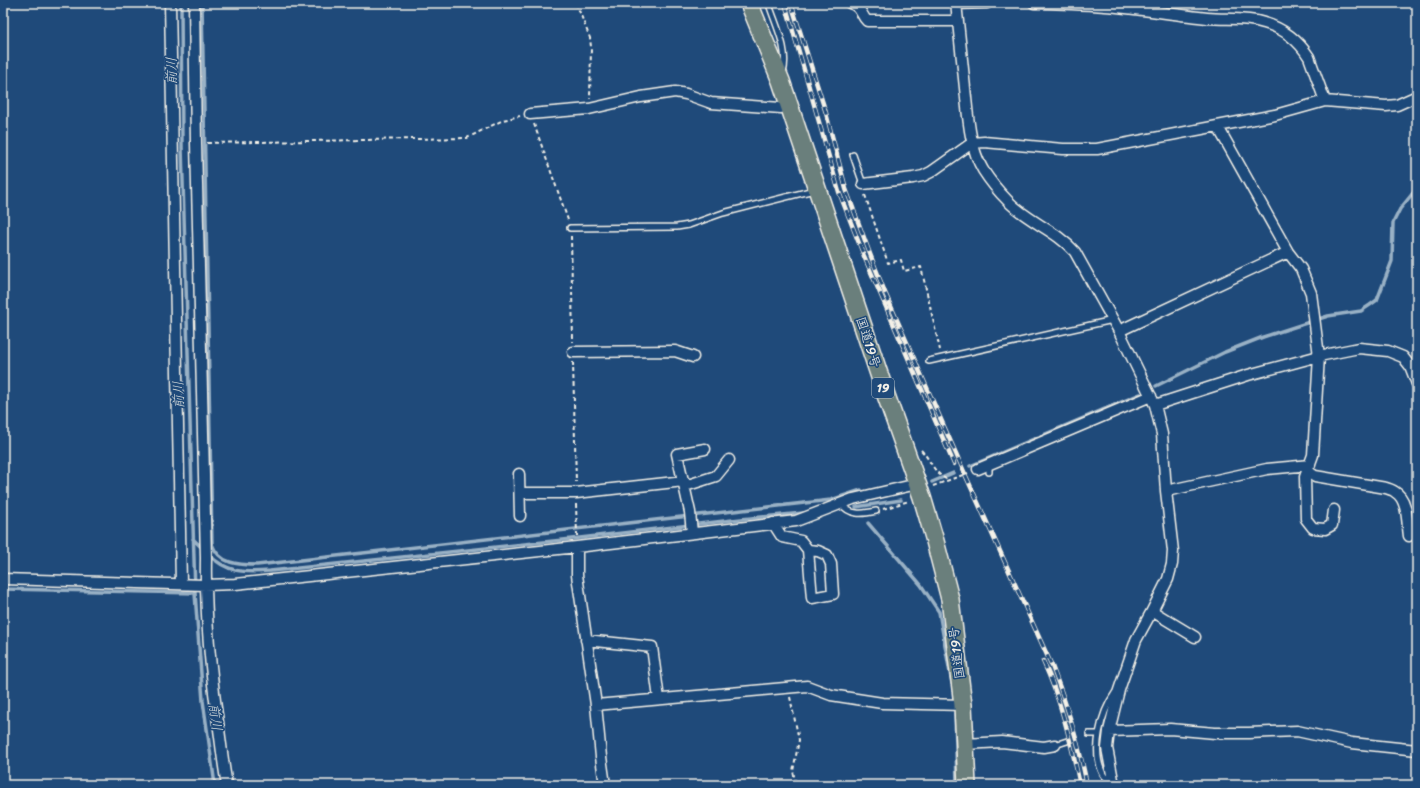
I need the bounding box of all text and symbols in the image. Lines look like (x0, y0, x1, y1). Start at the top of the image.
water label: 前川 (159, 57, 184, 85)
street label: 国道19号 (849, 314, 888, 371)
road number: 19 (872, 378, 894, 398)
water label: 前川 (166, 381, 191, 409)
street label: 国道19号 (942, 625, 971, 680)
water label: 前川 (201, 702, 230, 732)

